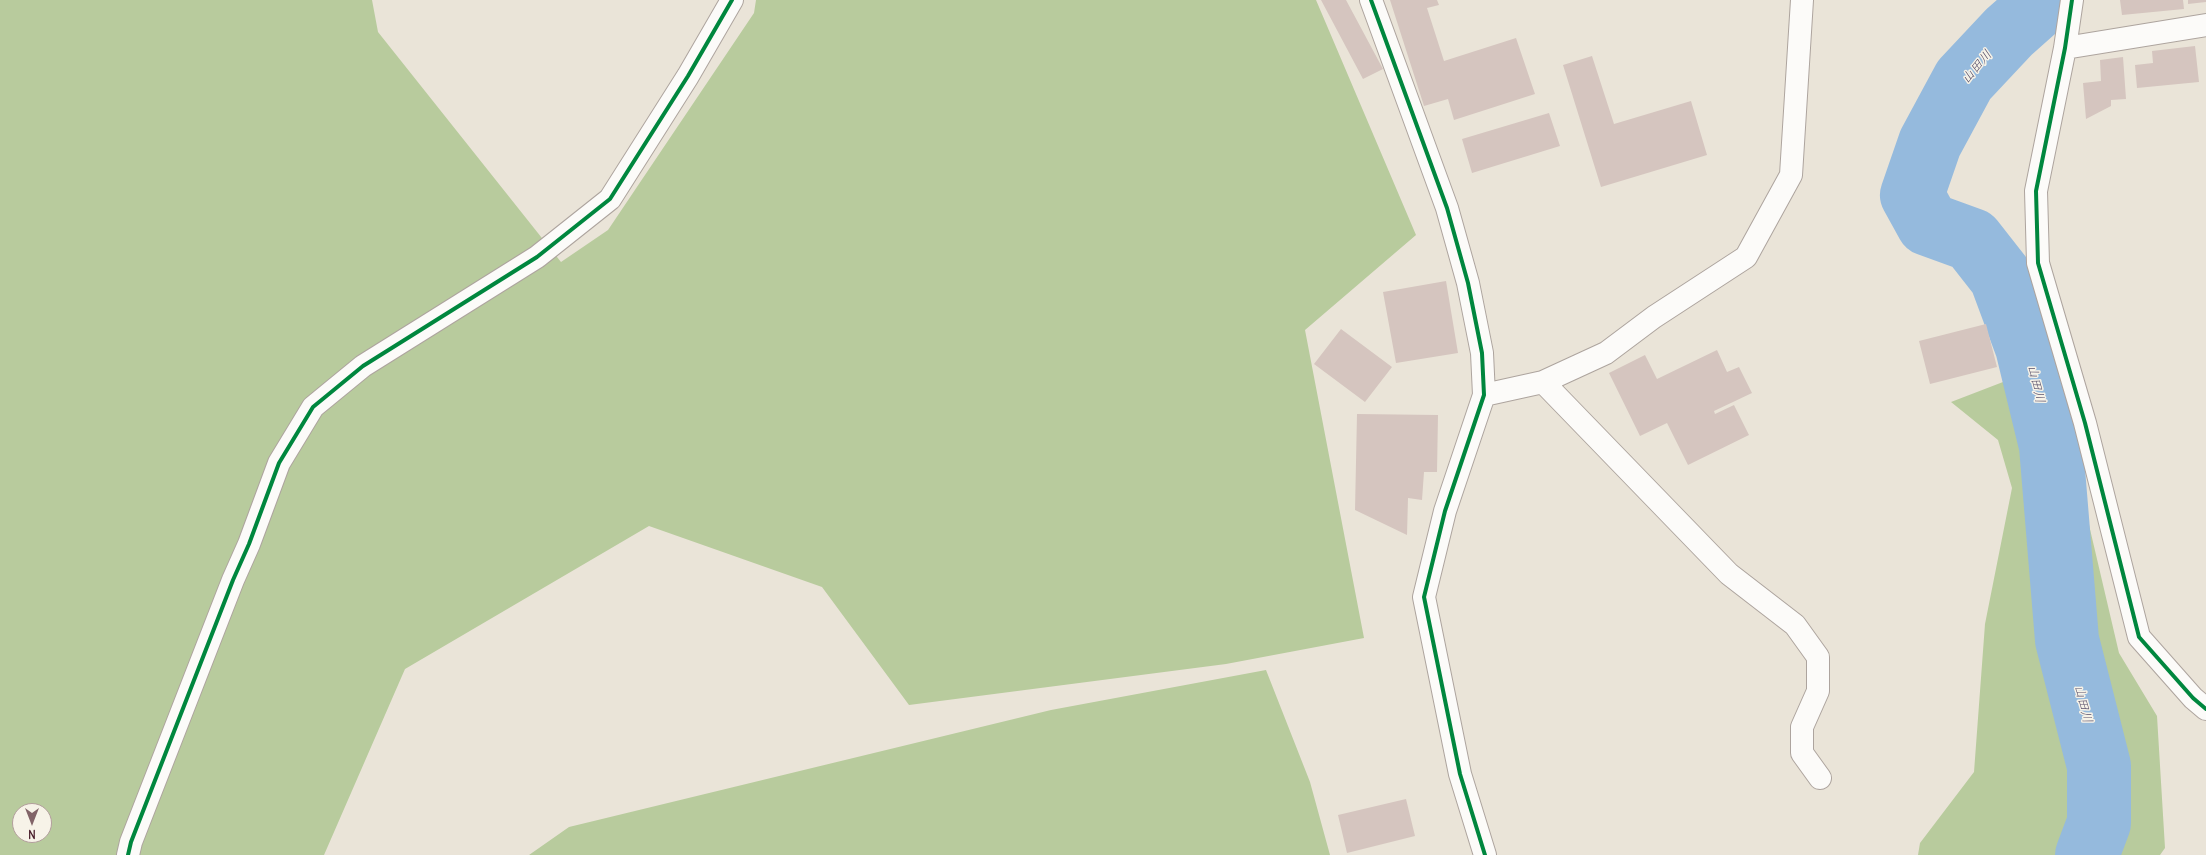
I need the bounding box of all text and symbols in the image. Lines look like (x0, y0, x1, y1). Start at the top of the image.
water label: 山田川 (1958, 47, 1996, 87)
water label: 山田川 (2024, 363, 2048, 405)
water label: 山田川 (2071, 683, 2095, 725)
north arrow (12, 803, 52, 843)
text: N (28, 827, 36, 841)

